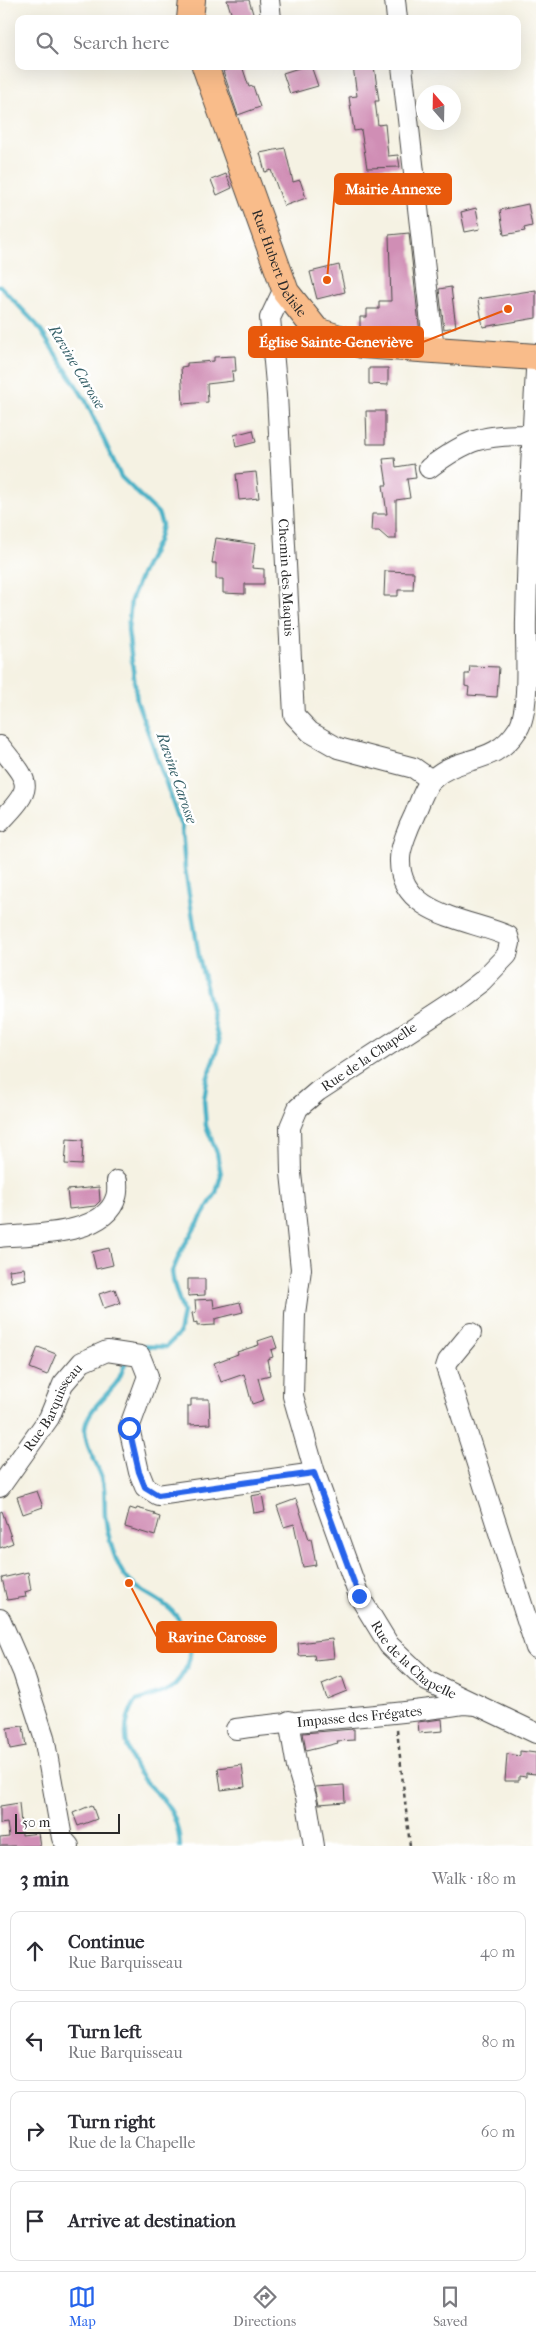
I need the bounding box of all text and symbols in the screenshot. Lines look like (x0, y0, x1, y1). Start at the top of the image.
search box (15, 15, 521, 70)
icon: search (33, 29, 61, 57)
text: Search here (73, 32, 169, 54)
north arrow (416, 85, 461, 130)
callout: Mairie Annexe (335, 174, 451, 204)
text: Mairie Annexe (344, 180, 441, 198)
street label: Rue Hubert Delisle (249, 207, 311, 320)
water label: Ravine Carosse (44, 321, 110, 413)
callout: Église Sainte-Geneviève (249, 327, 423, 357)
text: Église Sainte-Geneviève (259, 333, 414, 351)
street label: Chemin des Maquis (275, 518, 298, 637)
water label: Ravine Carosse (153, 729, 201, 827)
street label: Rue de la Chapelle (318, 1019, 420, 1095)
street label: Rue Barquisseau (20, 1360, 86, 1455)
route start (118, 1417, 141, 1440)
route end (348, 1585, 371, 1608)
street label: Rue de la Chapelle (367, 1617, 459, 1702)
callout: Ravine Carosse (157, 1622, 276, 1652)
text: Ravine Carosse (168, 1628, 267, 1646)
street label: Impasse des Frégates (296, 1702, 423, 1730)
scale bar (15, 1811, 120, 1834)
text: 50 m (22, 1814, 50, 1831)
text: 3 min (20, 1867, 69, 1891)
text: Walk · 180 m (432, 1869, 516, 1888)
text: Continue (68, 1931, 144, 1953)
icon: ahead (21, 1937, 49, 1965)
text: 40 m (480, 1942, 515, 1961)
text: Rue Barquisseau (68, 1953, 182, 1972)
text: Turn left (68, 2021, 142, 2043)
icon: left (21, 2027, 49, 2055)
text: 80 m (481, 2032, 515, 2051)
text: Rue Barquisseau (68, 2043, 182, 2062)
text: Turn right (68, 2111, 155, 2133)
icon: right (21, 2117, 49, 2145)
text: 60 m (481, 2122, 515, 2141)
text: Rue de la Chapelle (68, 2133, 195, 2152)
icon: arrive (21, 2207, 49, 2235)
text: Arrive at destination (68, 2210, 236, 2232)
tab: Map (68, 2283, 96, 2330)
tab: Directions (233, 2283, 296, 2330)
tab: Saved (433, 2283, 468, 2330)

